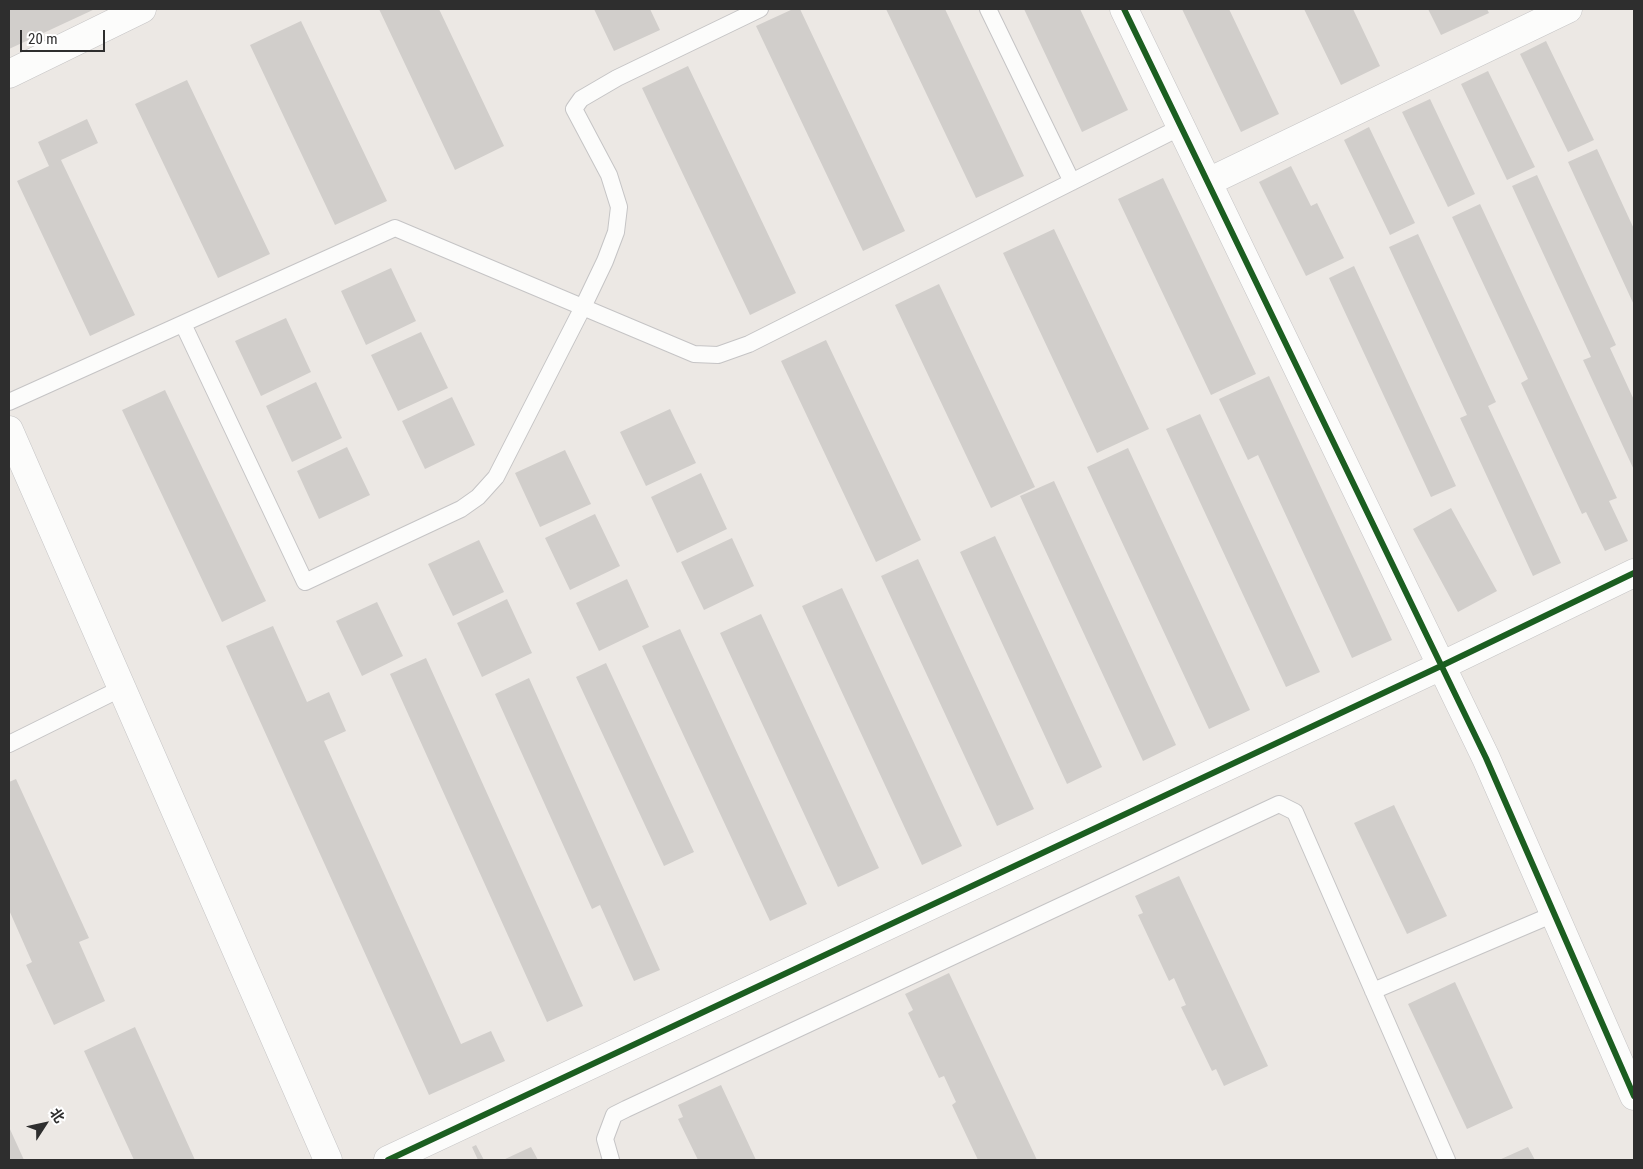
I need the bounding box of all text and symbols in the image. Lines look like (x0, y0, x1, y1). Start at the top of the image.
scale bar (22, 20, 108, 52)
text: 20 m (28, 30, 58, 48)
north arrow (20, 1099, 70, 1149)
text: 北 (47, 1105, 68, 1126)

